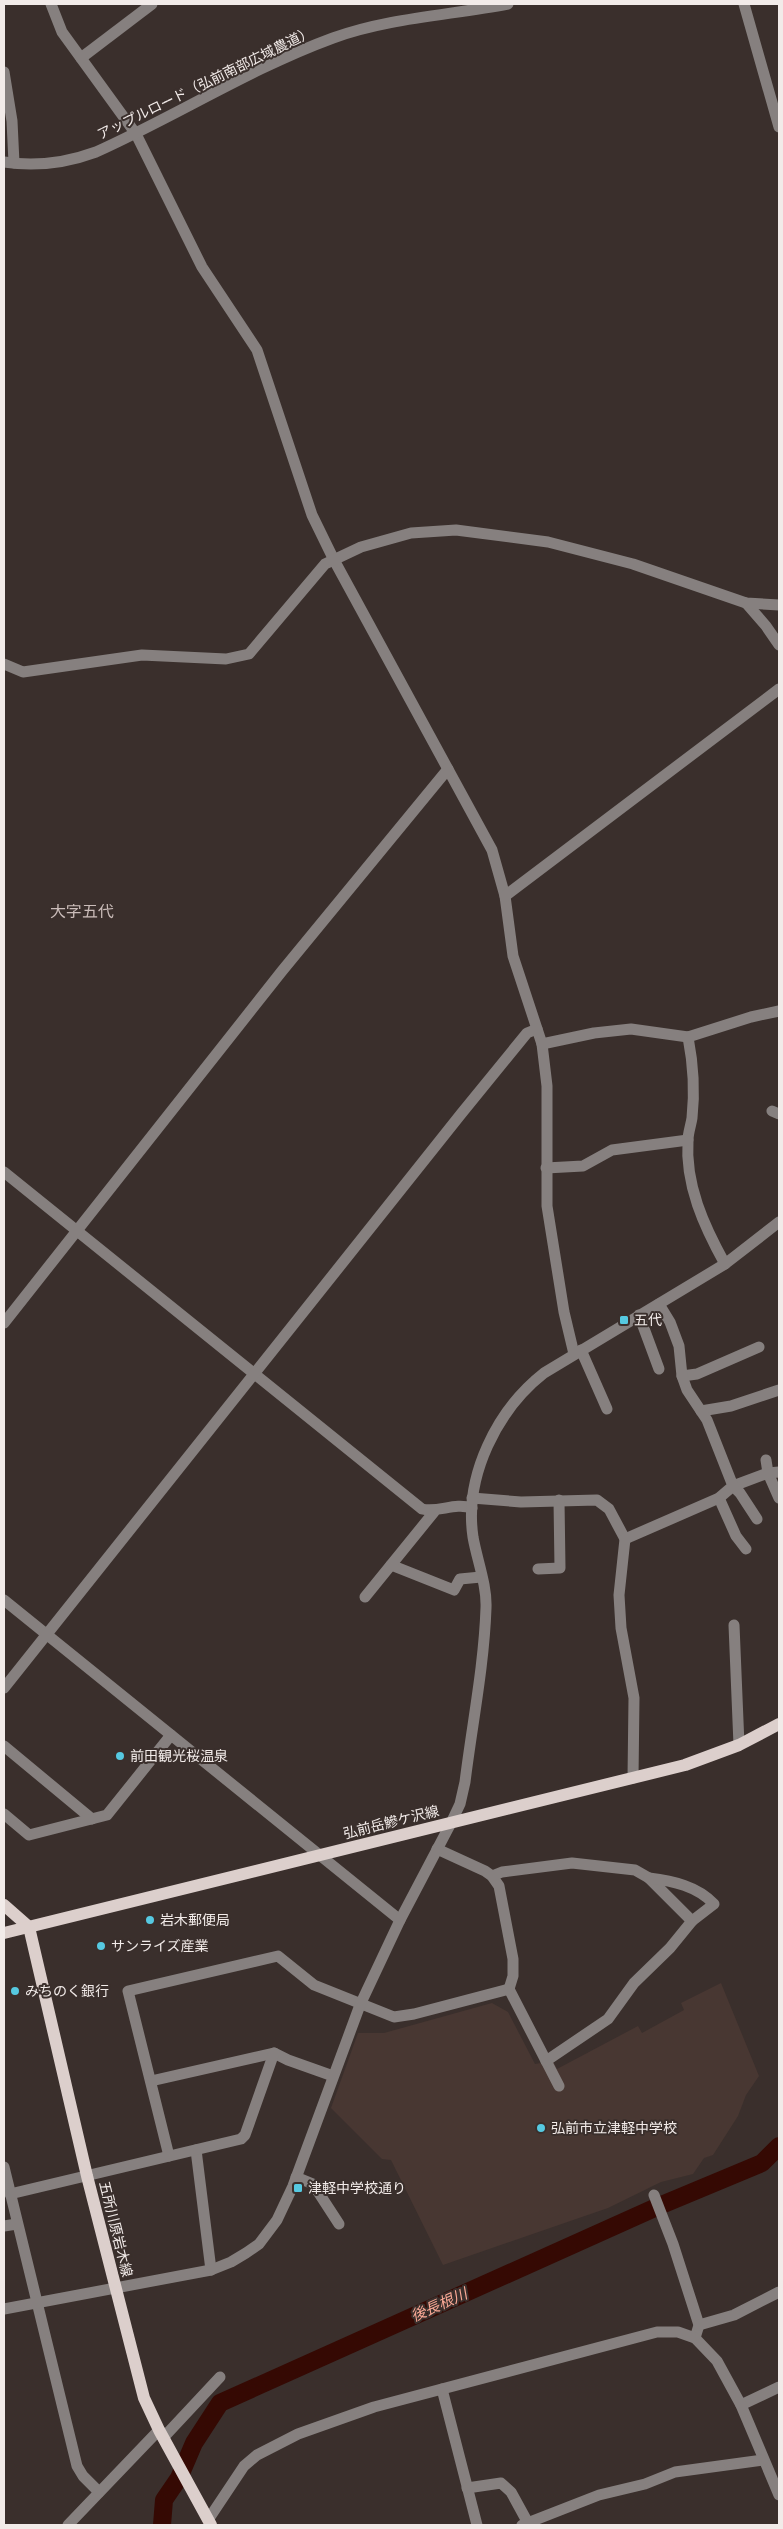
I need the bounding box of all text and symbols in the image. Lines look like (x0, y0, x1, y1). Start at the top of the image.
street label: アップルロード（弘前南部広域農道） (95, 24, 315, 142)
district label: 大字五代 (50, 903, 114, 920)
place label: 五代 (634, 1312, 662, 1328)
marker: 五代 (618, 1314, 630, 1326)
place label: 前田観光桜温泉 (130, 1748, 228, 1764)
marker: 前田観光桜温泉 (114, 1750, 126, 1762)
street label: 弘前岳鰺ケ沢線 (342, 1802, 440, 1842)
place label: 岩木郵便局 (160, 1913, 230, 1928)
marker: 岩木郵便局 (144, 1914, 156, 1926)
place label: サンライズ産業 (111, 1938, 209, 1954)
marker: サンライズ産業 (95, 1940, 107, 1952)
place label: みちのく銀行 (25, 1984, 109, 1999)
marker: みちのく銀行 (9, 1985, 21, 1997)
place label: 弘前市立津軽中学校 (551, 2120, 677, 2136)
marker: 弘前市立津軽中学校 (535, 2122, 547, 2134)
street label: 五所川原岩木線 (96, 2180, 135, 2278)
place label: 津軽中学校通り (308, 2181, 406, 2196)
marker: 津軽中学校通り (292, 2182, 304, 2194)
water label: 後長根川 (408, 2285, 471, 2325)

